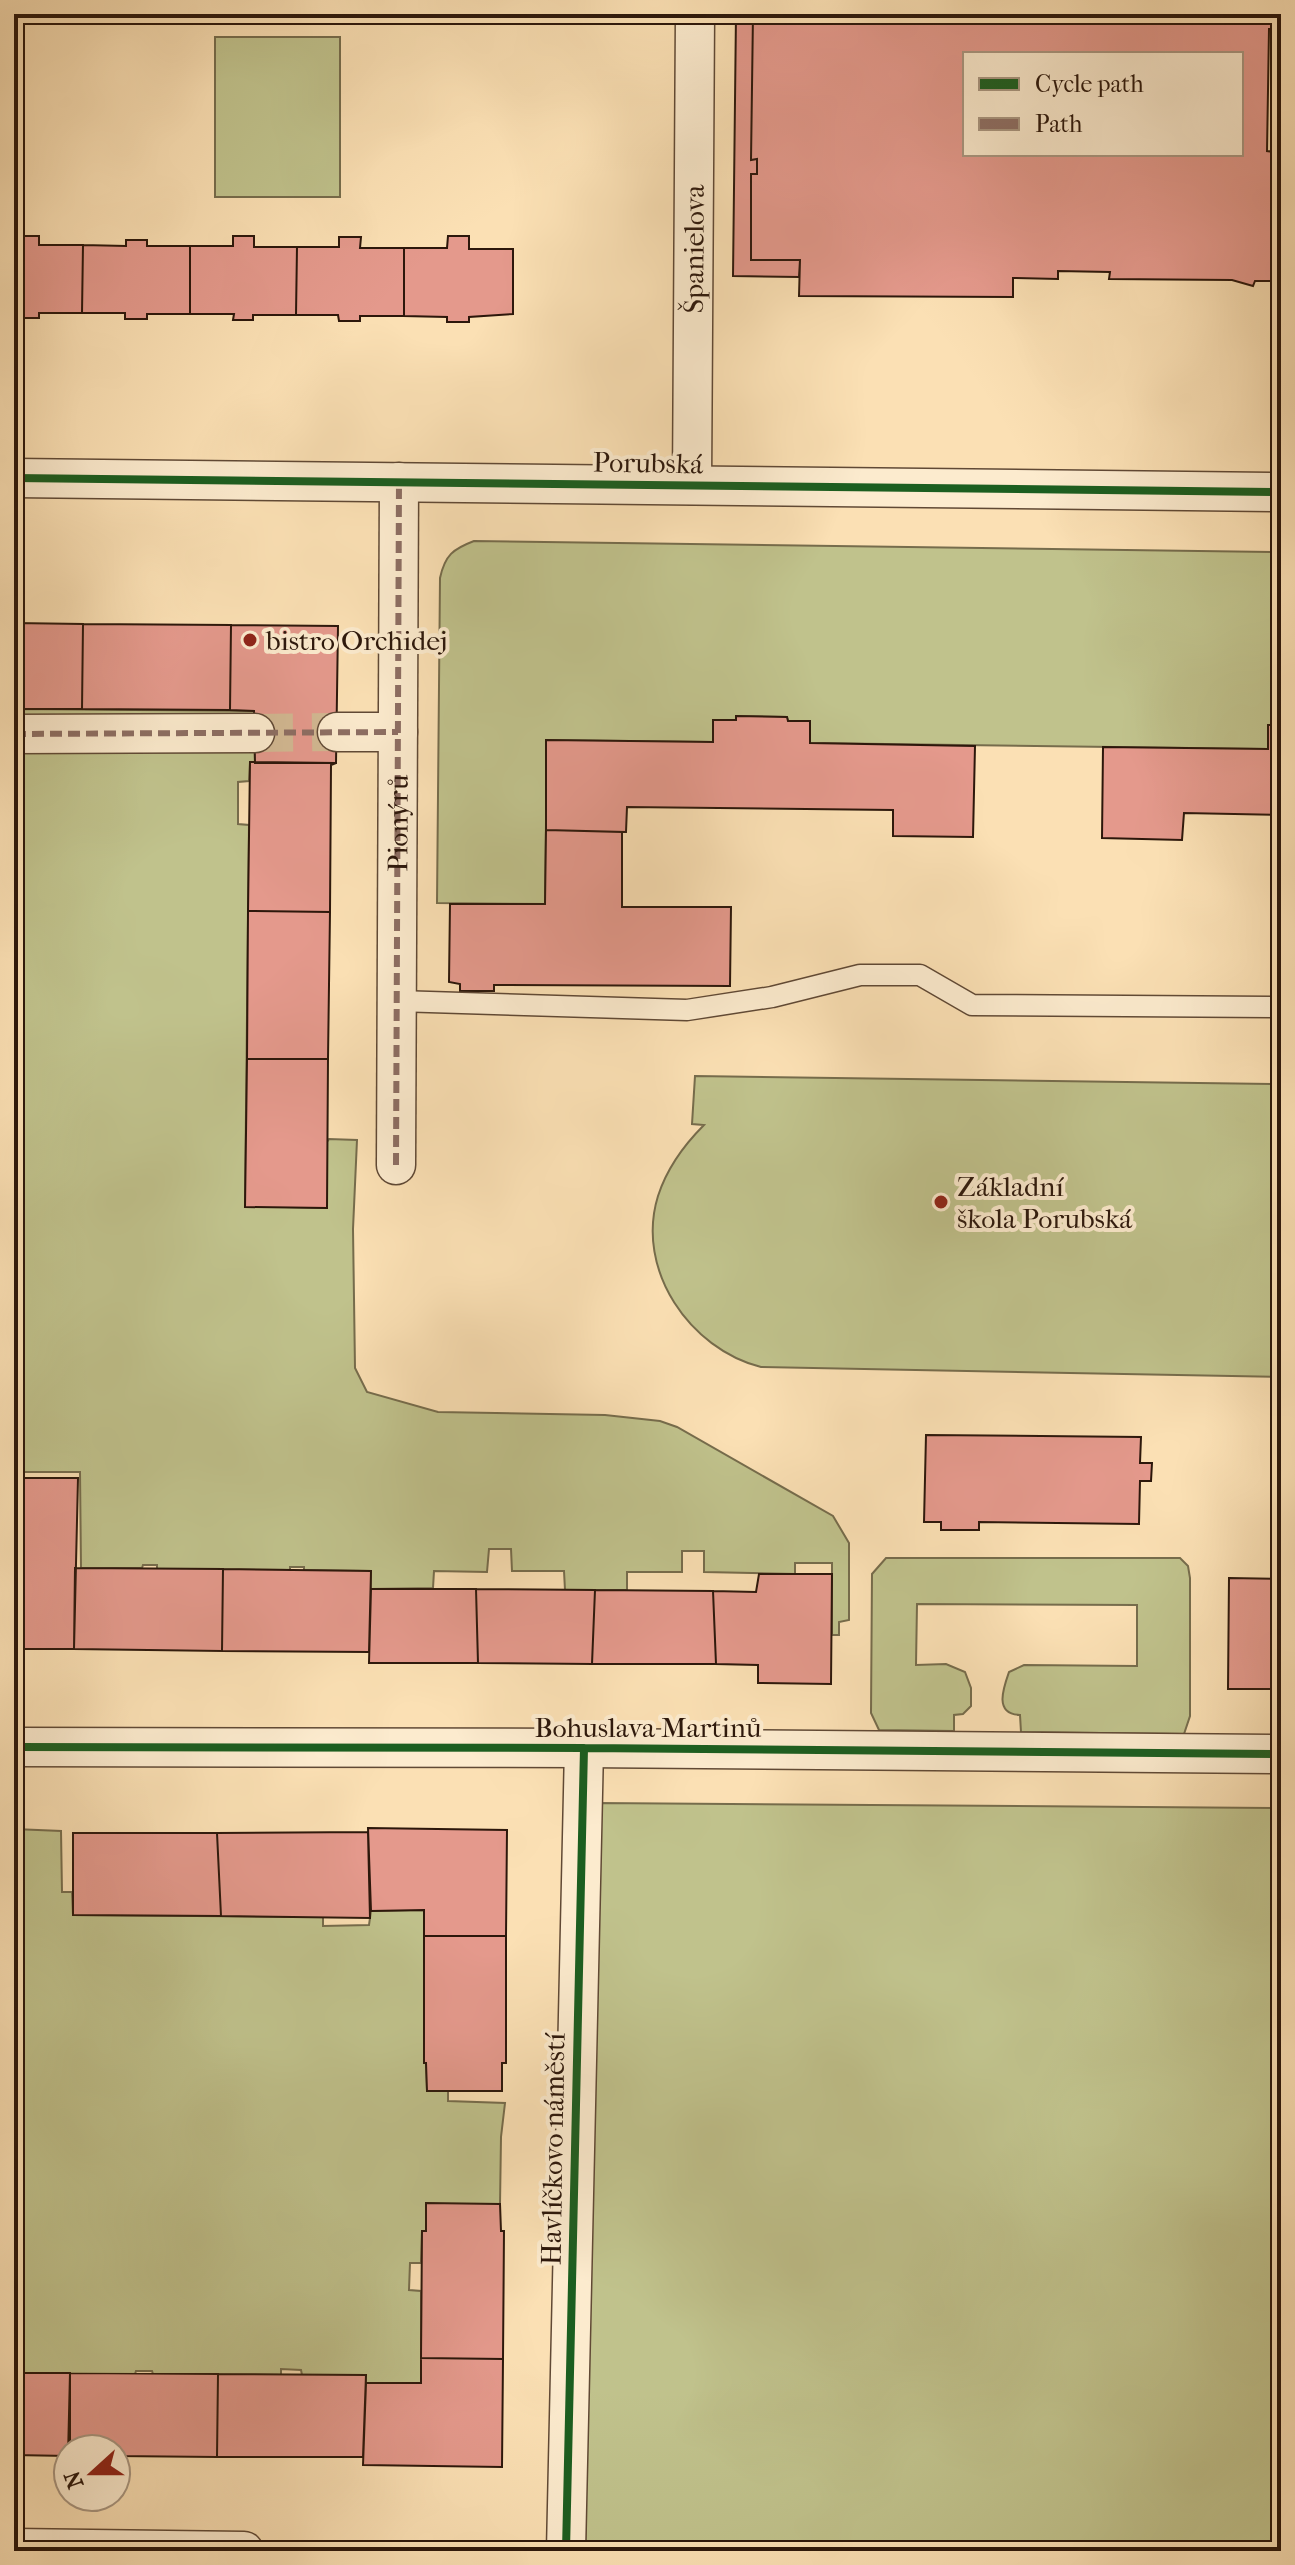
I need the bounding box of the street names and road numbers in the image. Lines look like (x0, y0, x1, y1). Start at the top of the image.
street label: Španielova (677, 184, 710, 313)
street label: Porubská (593, 446, 704, 480)
street label: Pionýrů (381, 774, 414, 872)
street label: Bohuslava Martinů (534, 1711, 762, 1744)
street label: Havlíčkovo náměstí (534, 2032, 572, 2266)

